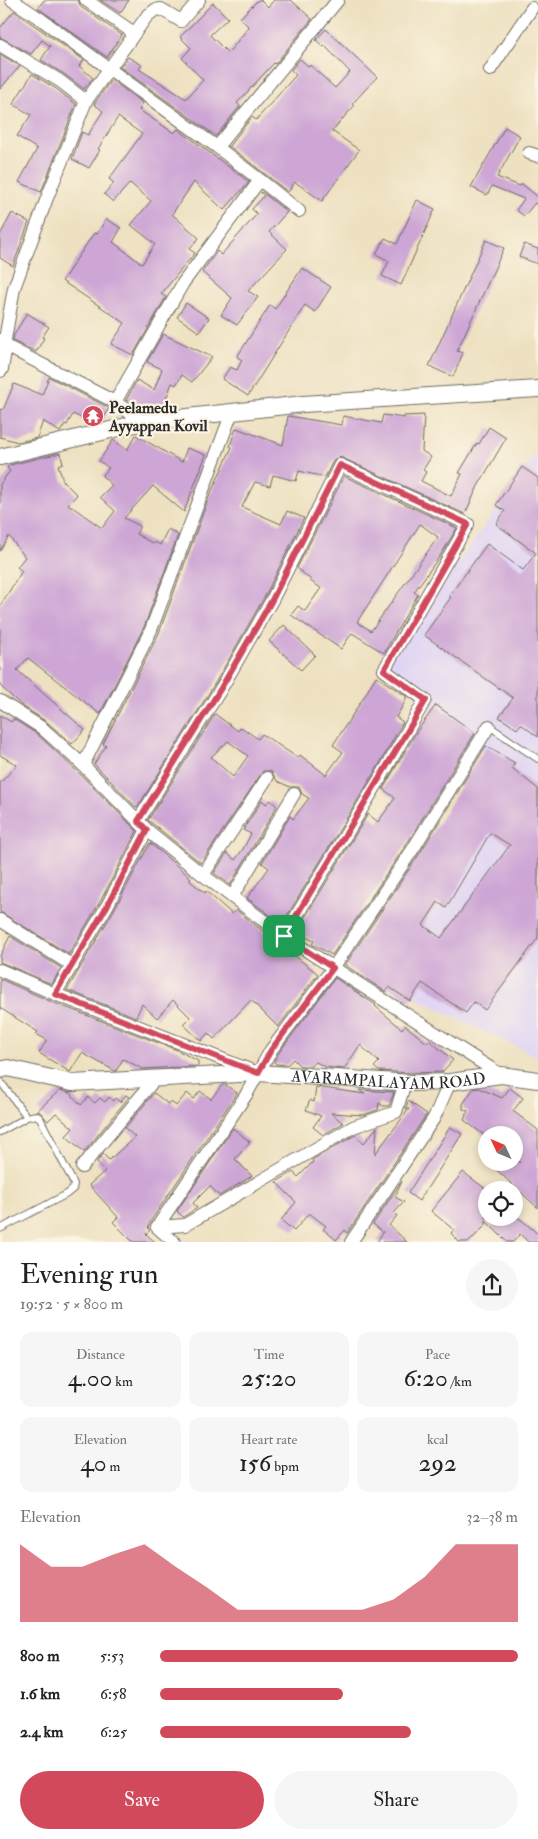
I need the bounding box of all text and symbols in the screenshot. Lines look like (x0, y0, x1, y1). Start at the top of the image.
place label: Peelamedu Ayyappan Kovil (108, 398, 208, 437)
temple icon: Peelamedu Ayyappan Kovil (81, 404, 105, 428)
pin (263, 915, 305, 957)
icon: arrive (270, 922, 298, 950)
street label: AVARAMPALAYAM ROAD (290, 1066, 487, 1094)
north arrow (478, 1126, 522, 1171)
map controls (478, 1126, 523, 1226)
button: locate (478, 1181, 523, 1226)
text: Evening run (20, 1257, 158, 1292)
button: share (466, 1259, 518, 1311)
text: 19:52 · 5 × 800 m (20, 1294, 123, 1314)
text: Distance (76, 1346, 125, 1363)
text: Time (254, 1346, 284, 1363)
text: Pace (425, 1346, 450, 1363)
text: 4.00 (68, 1363, 112, 1394)
text: 25:20 (241, 1363, 297, 1394)
text: 6:20 (403, 1363, 448, 1394)
text: km (112, 1373, 133, 1390)
text: /km (448, 1373, 472, 1390)
text: Elevation (74, 1431, 127, 1448)
text: Heart rate (240, 1431, 297, 1448)
text: kcal (427, 1431, 448, 1448)
text: 40 (80, 1448, 107, 1479)
text: 156 (239, 1448, 271, 1479)
text: 292 (419, 1448, 457, 1479)
text: m (107, 1458, 120, 1475)
text: bpm (271, 1458, 299, 1475)
text: Elevation (20, 1507, 81, 1527)
text: 32–38 m (466, 1507, 518, 1527)
text: 800 m (20, 1646, 60, 1666)
text: 5:53 (100, 1646, 124, 1666)
text: 1.6 km (20, 1684, 60, 1704)
text: 6:58 (100, 1684, 127, 1704)
text: 2.4 km (20, 1722, 63, 1742)
text: 6:25 (100, 1722, 127, 1742)
button: Save (20, 1771, 264, 1829)
button: Share (274, 1771, 518, 1829)

